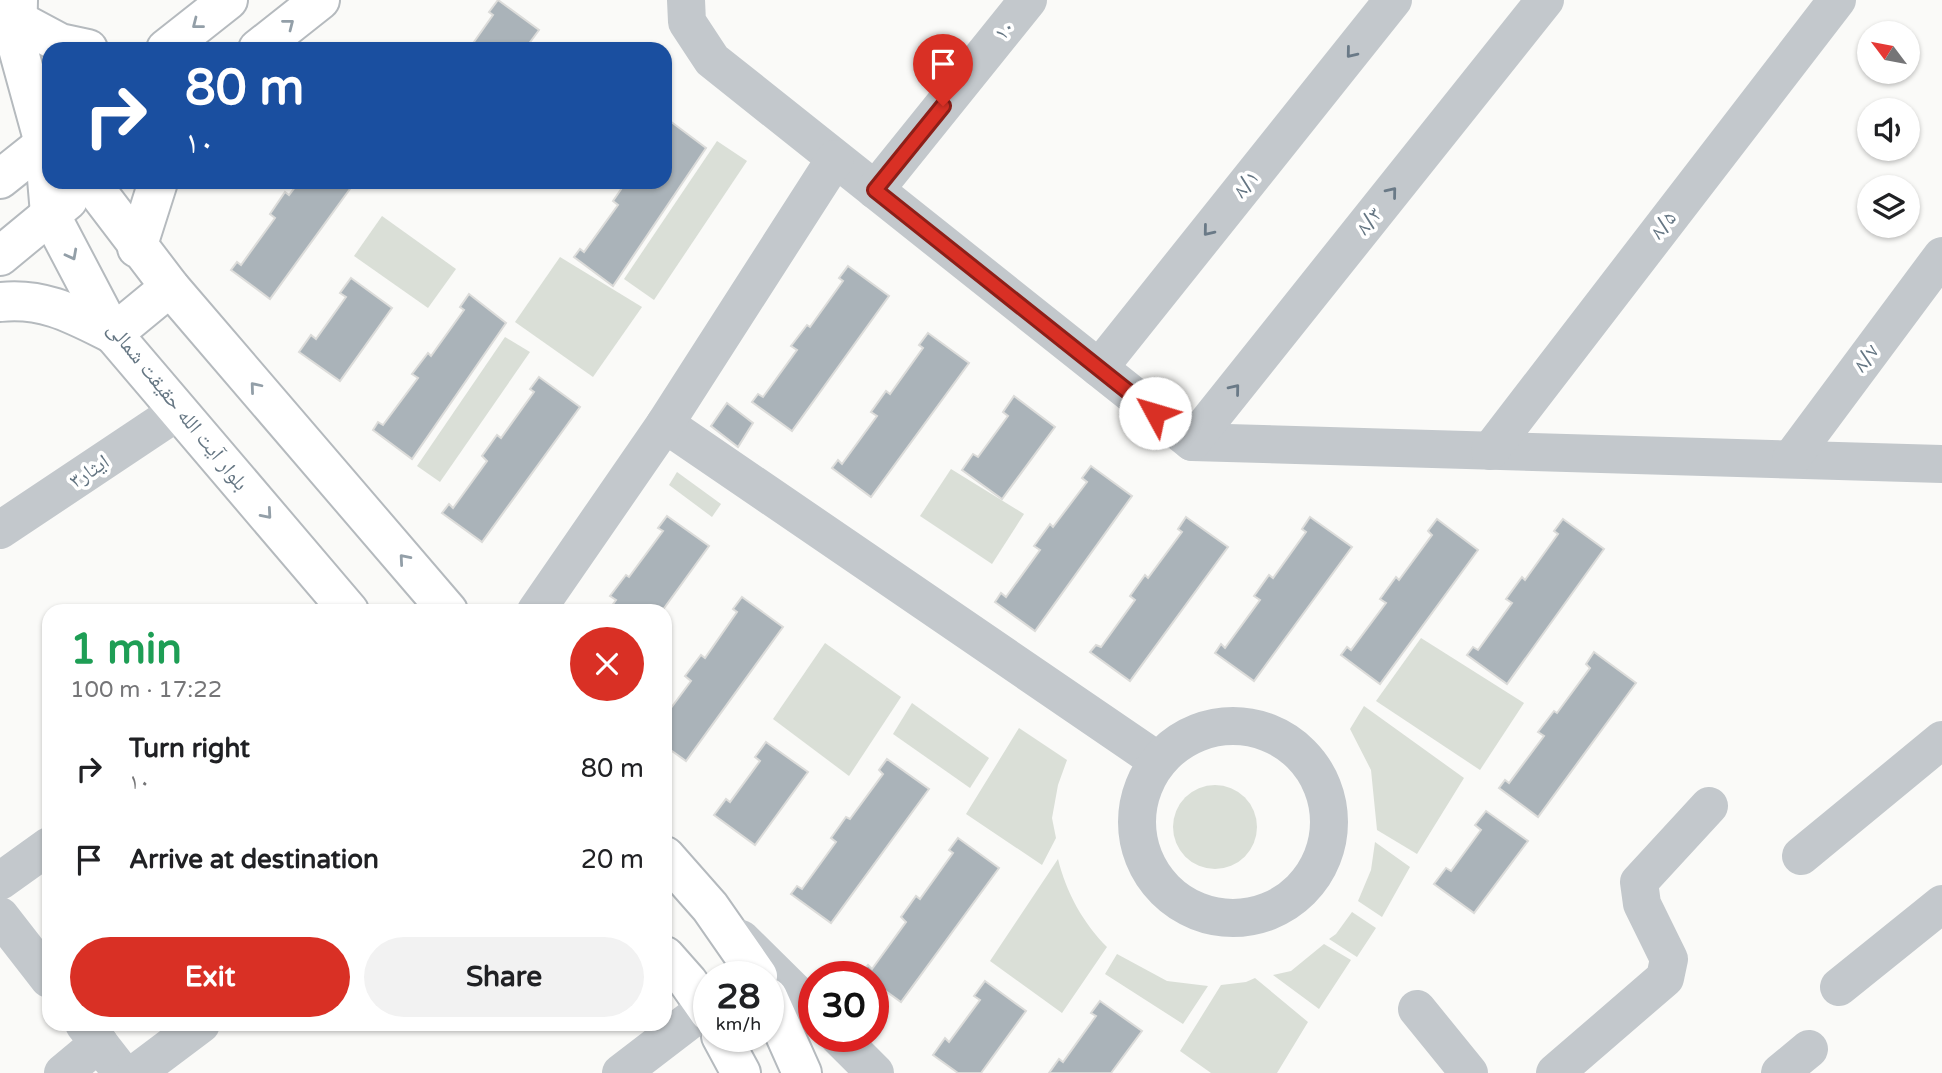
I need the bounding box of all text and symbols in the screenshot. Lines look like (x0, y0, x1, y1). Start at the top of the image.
street label: ۱۰ (989, 15, 1020, 46)
one-way arrow (192, 16, 205, 29)
one-way arrow (281, 20, 294, 33)
north arrow (1857, 21, 1920, 84)
map controls (1857, 21, 1920, 238)
pin (913, 34, 973, 106)
icon: arrive (924, 45, 962, 83)
one-way arrow (1346, 46, 1359, 58)
text: 80 m (185, 59, 304, 118)
icon: right (70, 70, 161, 161)
button: sound (1857, 98, 1920, 161)
text: ۱۰ (185, 124, 214, 162)
street label: ۸/۱ (1228, 166, 1265, 203)
button: layers (1857, 175, 1920, 238)
one-way arrow (1384, 187, 1396, 200)
street label: ۸/۳ (1351, 203, 1388, 240)
street label: ۸/۵ (1645, 207, 1682, 244)
one-way arrow (1204, 223, 1217, 236)
one-way arrow (63, 248, 77, 260)
street label: بلوار آیت الله حقیقت شمالی (102, 317, 253, 496)
street label: ۸/۷ (1848, 340, 1885, 377)
position arrow (1118, 376, 1192, 450)
one-way arrow (251, 383, 263, 396)
one-way arrow (1226, 384, 1239, 396)
street label: ایثار۳ (65, 449, 114, 494)
one-way arrow (259, 506, 271, 519)
one-way arrow (400, 555, 412, 568)
text: 1 min (70, 624, 182, 675)
button: close (570, 627, 644, 701)
text: 100 m · 17:22 (70, 676, 222, 704)
text: Turn right (129, 733, 250, 764)
icon: right (70, 750, 108, 788)
text: 80 m (581, 753, 644, 784)
text: ۱۰ (129, 768, 150, 796)
icon: arrive (70, 841, 108, 879)
text: Arrive at destination (129, 844, 379, 875)
text: 20 m (581, 844, 644, 875)
button: Exit (70, 937, 350, 1017)
button: Share (364, 937, 644, 1017)
speed limit sign: 30 (798, 961, 889, 1052)
text: 28 (717, 976, 760, 1018)
text: km/h (716, 1013, 761, 1035)

